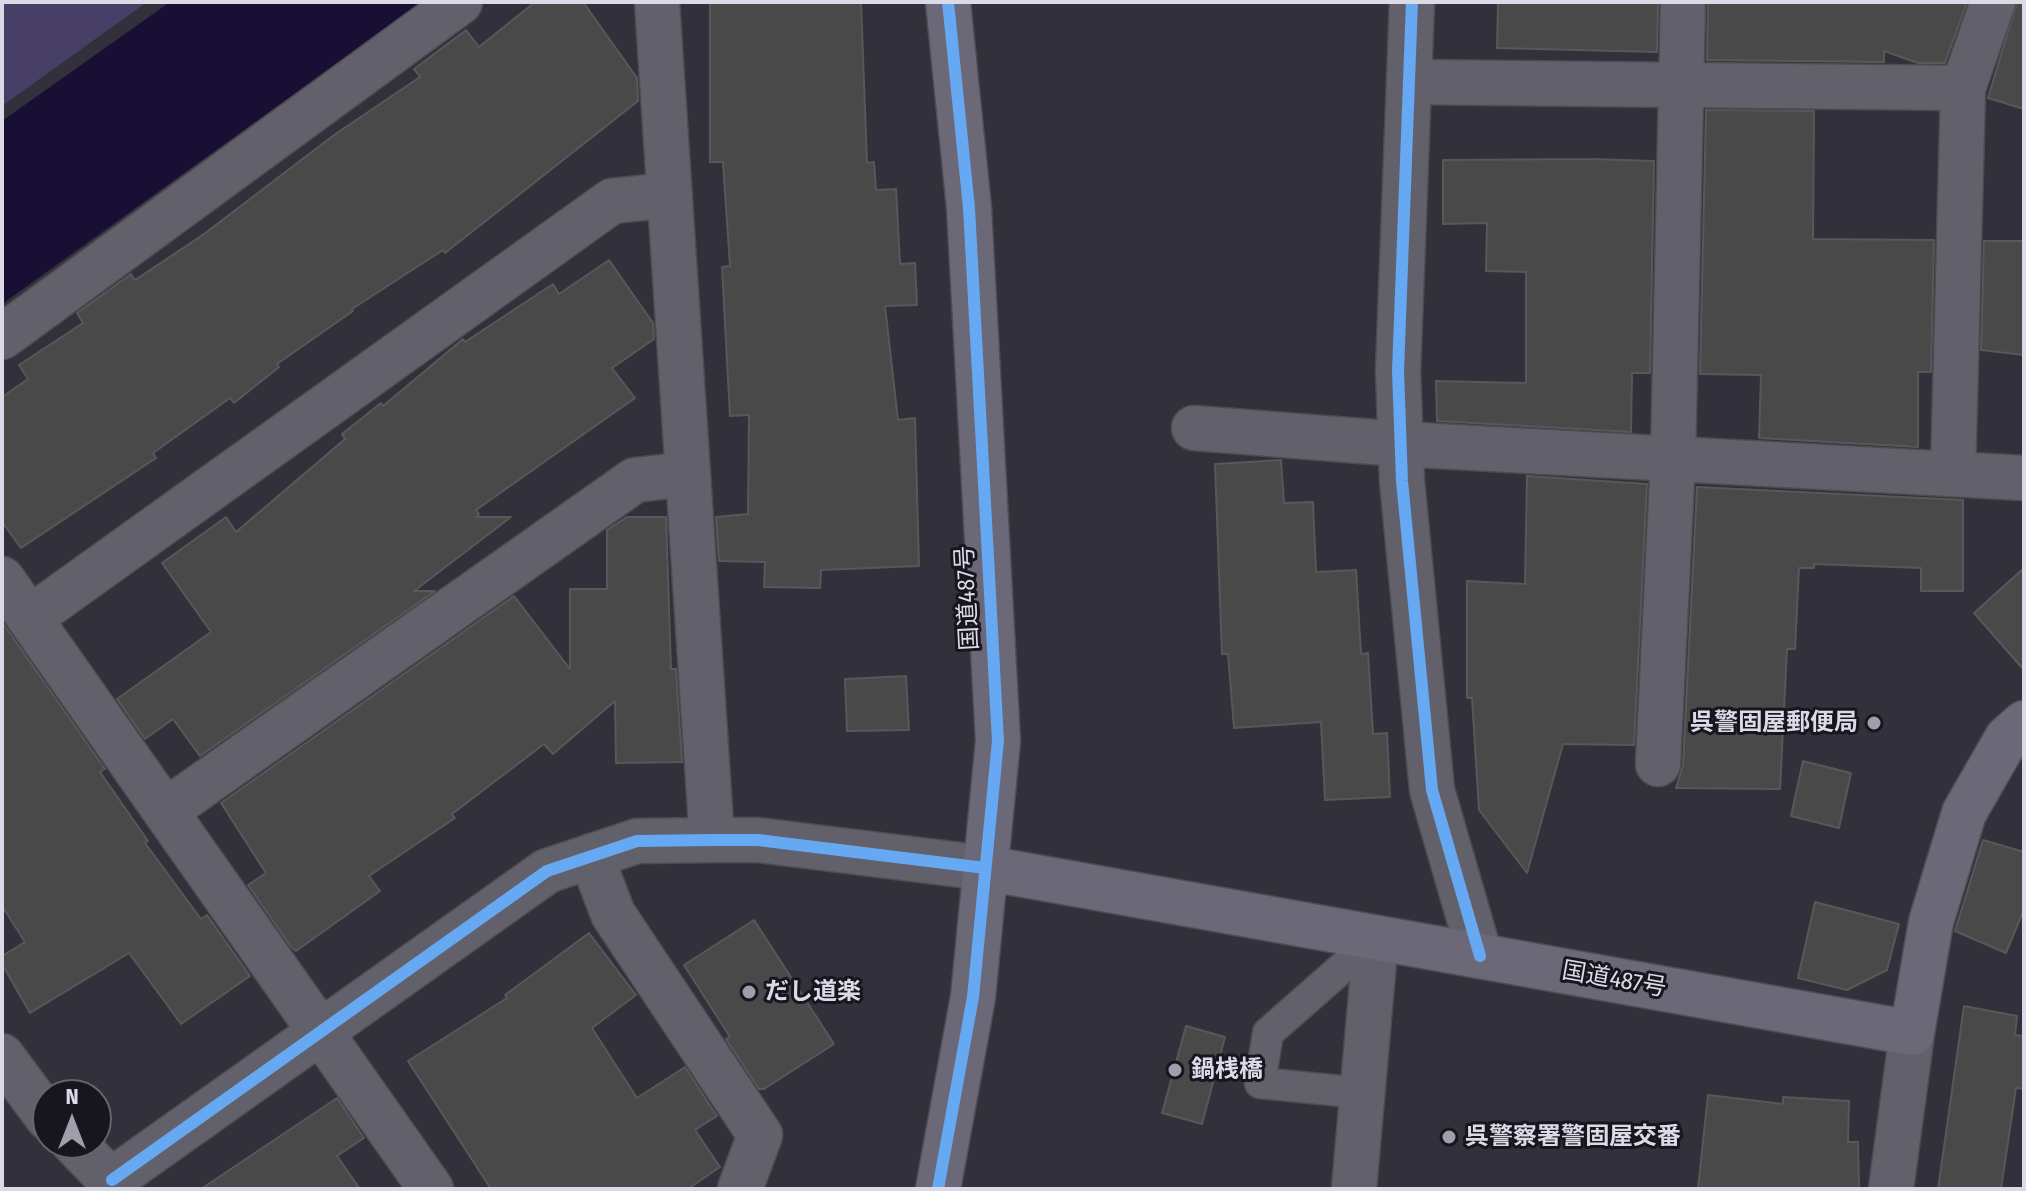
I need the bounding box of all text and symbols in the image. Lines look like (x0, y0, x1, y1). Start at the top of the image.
street label: 国道487号 (951, 545, 985, 651)
place label: 呉警固屋郵便局 (1690, 709, 1858, 737)
marker: 呉警固屋郵便局 (1865, 714, 1883, 732)
street label: 国道487号 (1560, 957, 1668, 1003)
place label: だし道楽 (765, 978, 861, 1006)
marker: だし道楽 (740, 983, 758, 1001)
place label: 鍋桟橋 (1191, 1056, 1263, 1084)
marker: 鍋桟橋 (1166, 1061, 1184, 1079)
north arrow (32, 1079, 112, 1159)
text: N (65, 1083, 79, 1110)
place label: 呉警察署警固屋交番 (1465, 1123, 1681, 1151)
marker: 呉警察署警固屋交番 (1440, 1128, 1458, 1146)

